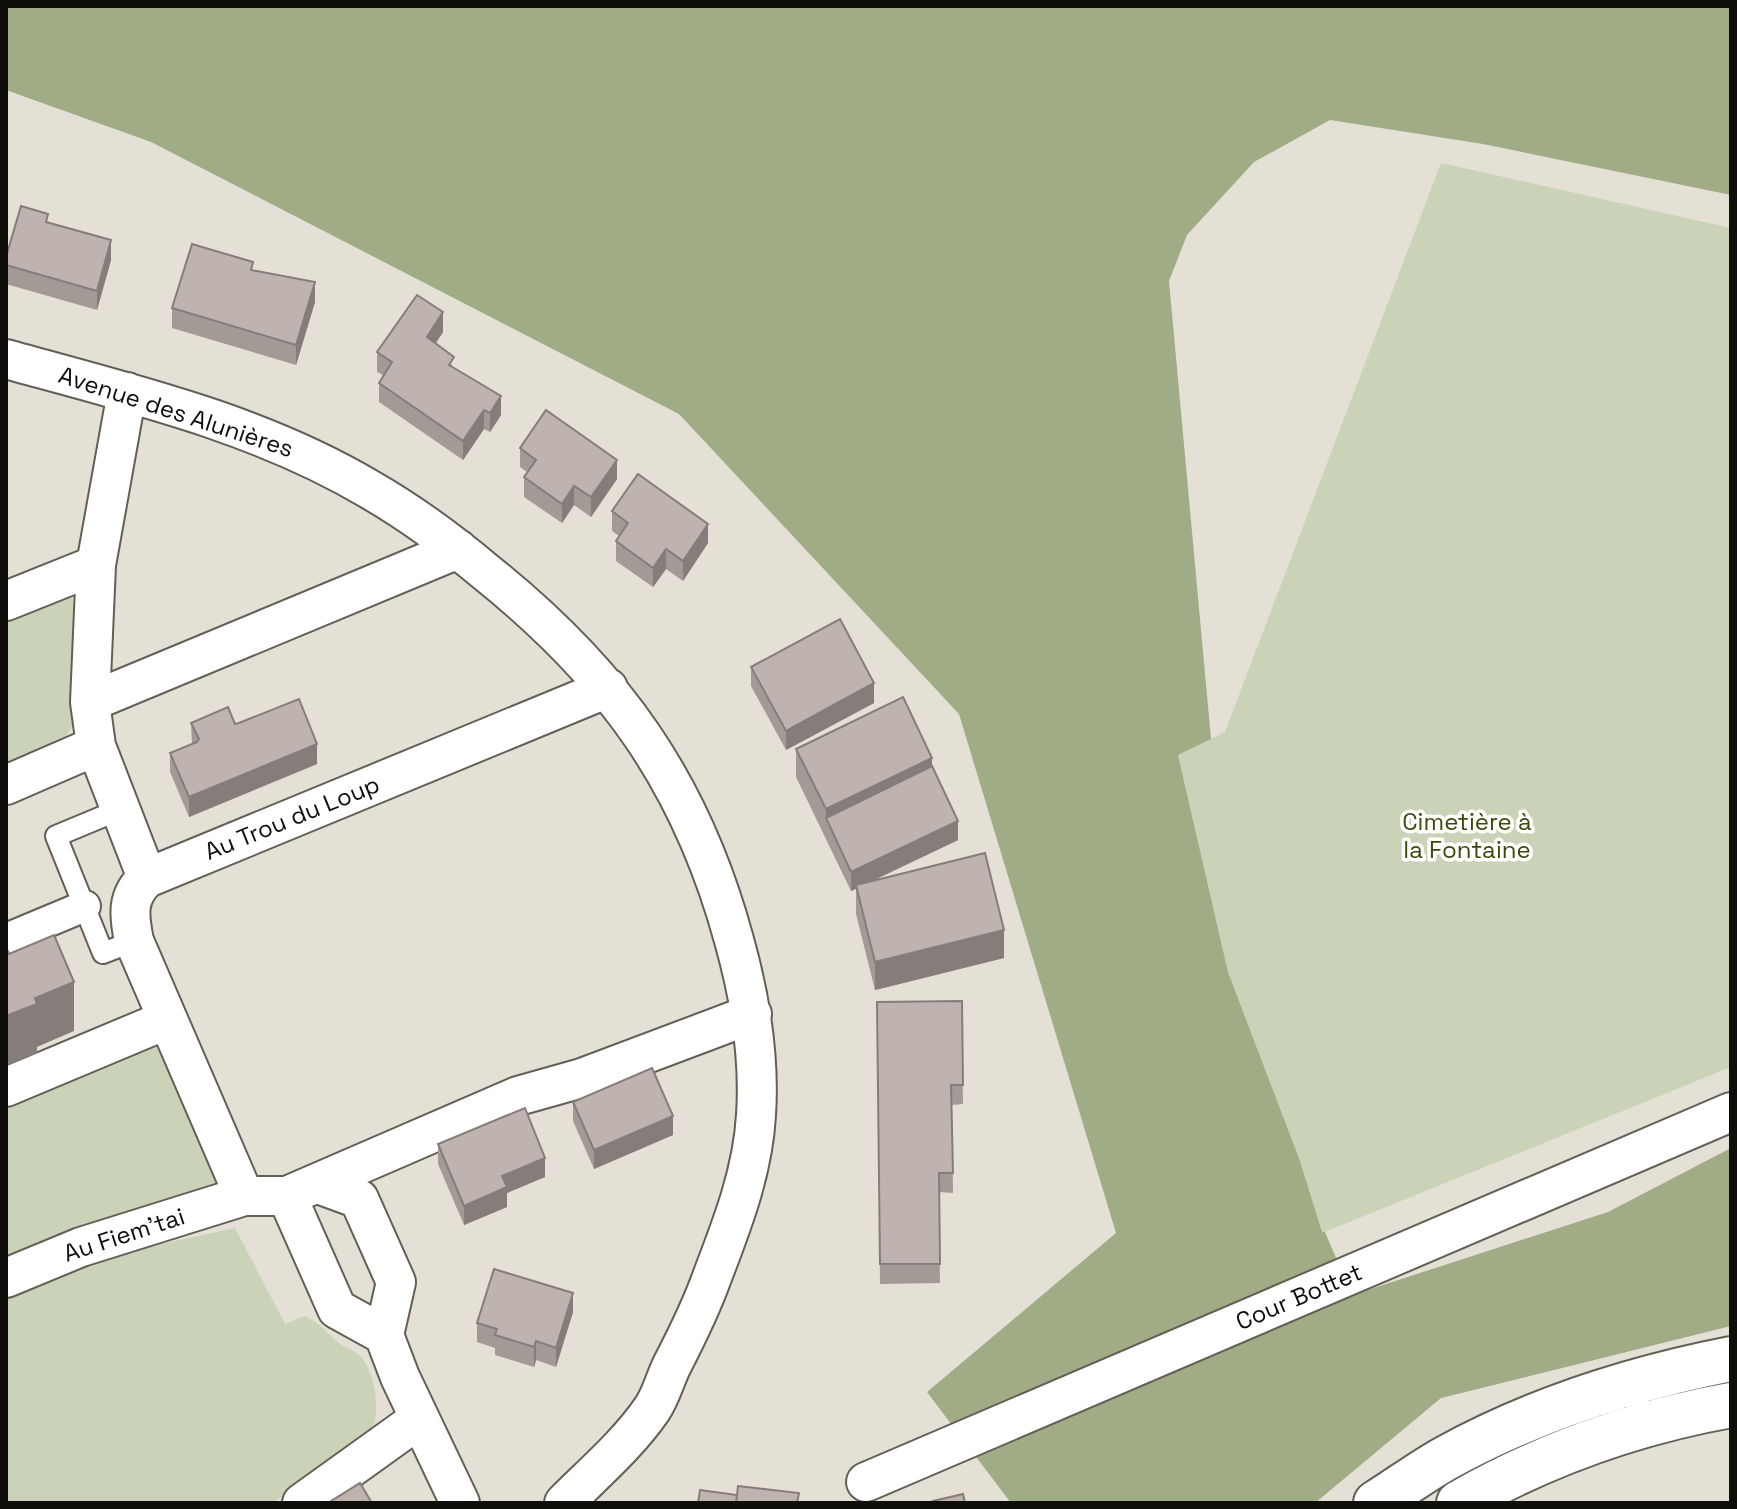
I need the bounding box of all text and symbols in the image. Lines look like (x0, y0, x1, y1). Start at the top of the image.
street label: Avenue des Alunières (55, 359, 297, 464)
street label: Au Trou du Loup (200, 768, 384, 867)
park label: Cimetière à la Fontaine (1402, 806, 1532, 865)
street label: Au Fiem'tai (59, 1200, 188, 1269)
street label: Cour Bottet (1231, 1256, 1367, 1337)

